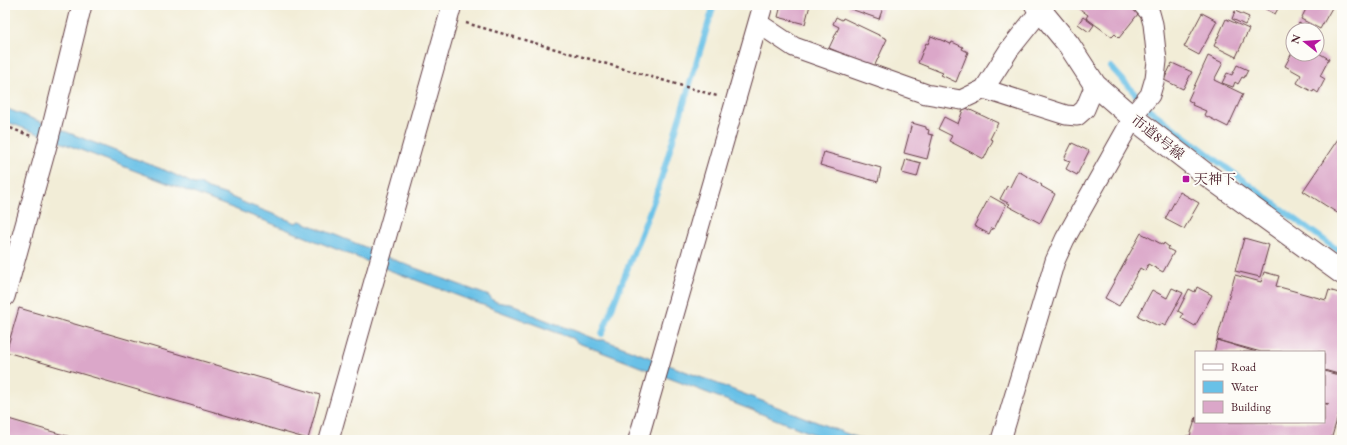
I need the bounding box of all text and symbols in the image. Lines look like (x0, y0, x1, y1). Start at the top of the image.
north arrow (1285, 22, 1325, 62)
text: N (1287, 33, 1303, 45)
street label: 市道8号線 (1128, 111, 1188, 163)
place label: 天神下 (1194, 170, 1236, 188)
marker: 天神下 (1181, 174, 1191, 184)
legend (1195, 351, 1325, 423)
text: Road (1231, 359, 1257, 375)
text: Water (1231, 379, 1258, 395)
text: Building (1231, 399, 1272, 415)

